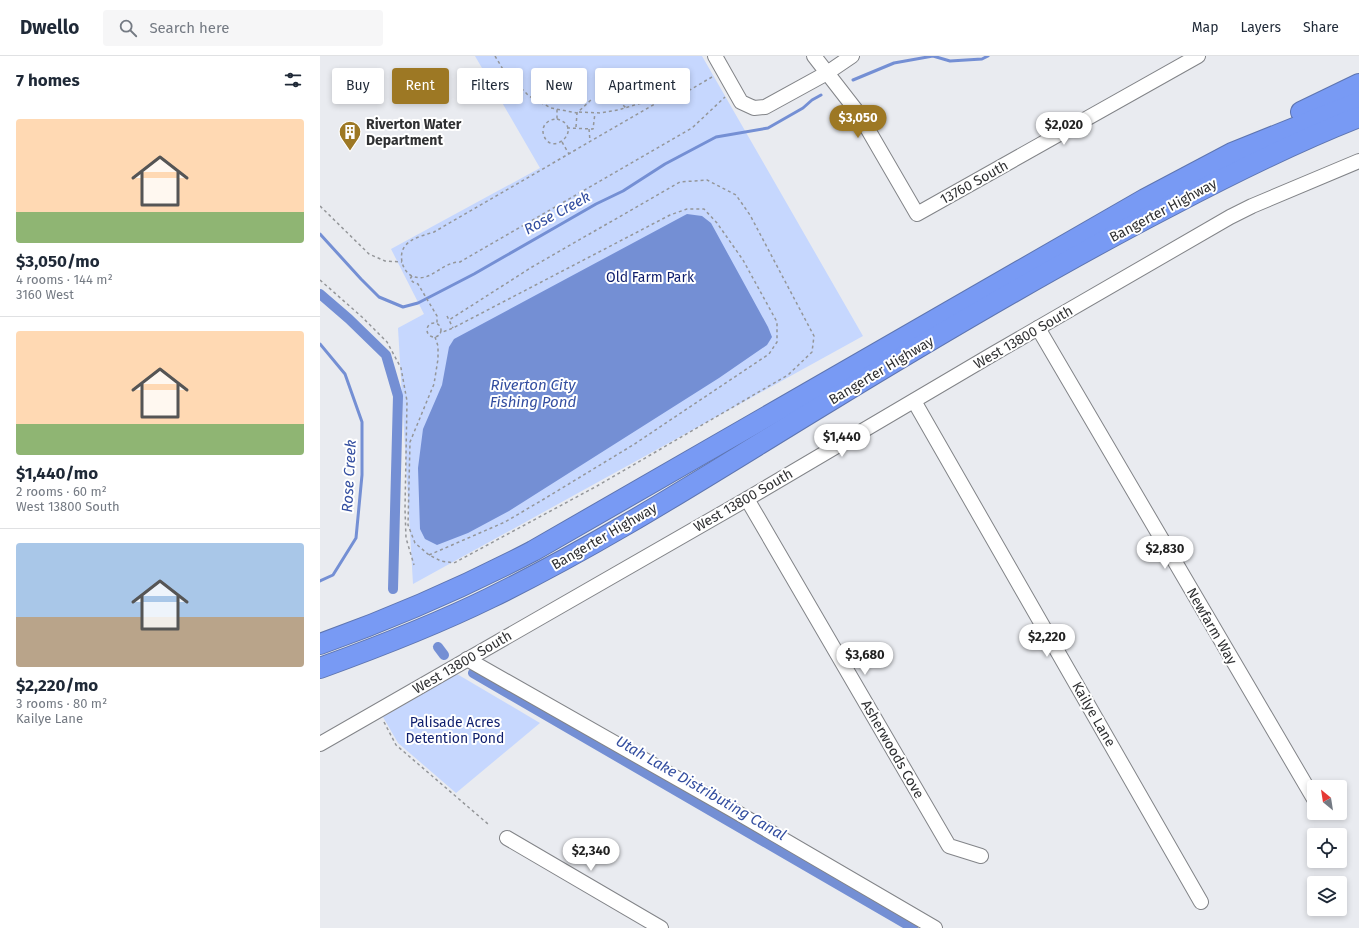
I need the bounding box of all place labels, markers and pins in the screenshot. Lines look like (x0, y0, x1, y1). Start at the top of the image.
pin: $3,050 (825, 105, 891, 139)
pin: $2,020 (1031, 112, 1097, 146)
place label: Riverton Water Department (366, 116, 462, 149)
building icon: Riverton Water Department (337, 119, 363, 152)
pin: $1,440 (809, 424, 875, 458)
pin: $2,830 (1132, 536, 1198, 570)
pin: $2,220 (1014, 624, 1080, 658)
pin: $3,680 (832, 642, 898, 676)
pin: $2,340 (558, 838, 624, 872)

